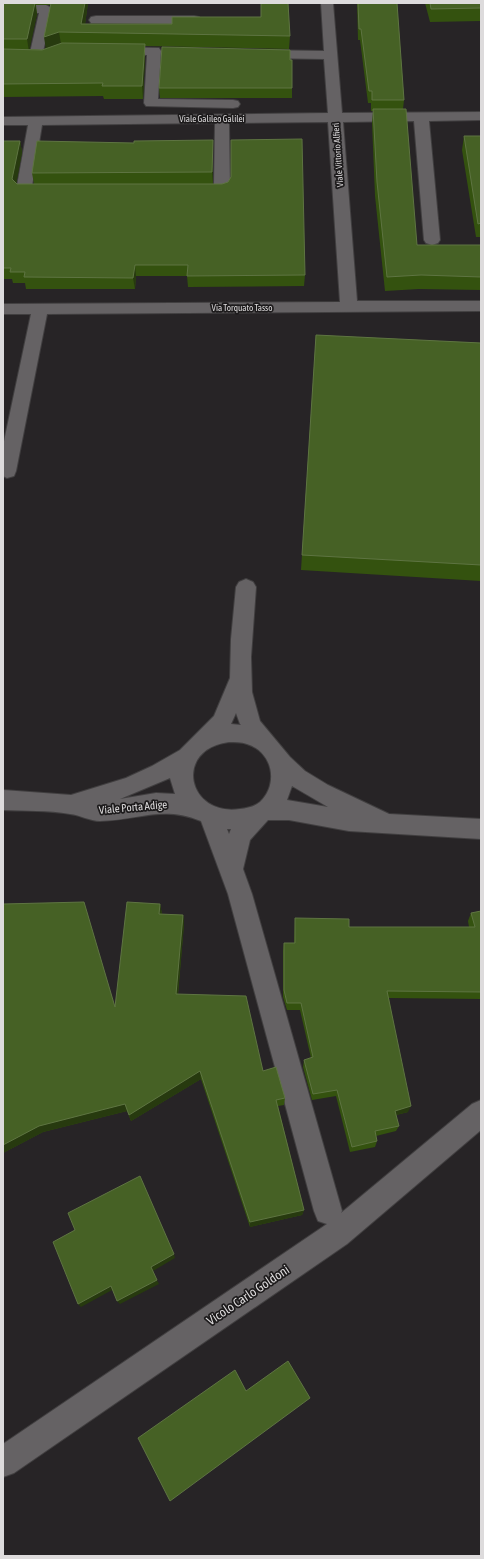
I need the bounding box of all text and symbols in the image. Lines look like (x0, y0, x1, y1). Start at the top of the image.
street label: Viale Galileo Galilei (179, 114, 245, 124)
street label: Viale Vittorio Alfieri (331, 123, 345, 187)
street label: Via Torquato Tasso (211, 303, 273, 313)
street label: Viale Porta Adige (98, 798, 168, 816)
street label: Vicolo Carlo Goldoni (204, 1262, 292, 1328)

